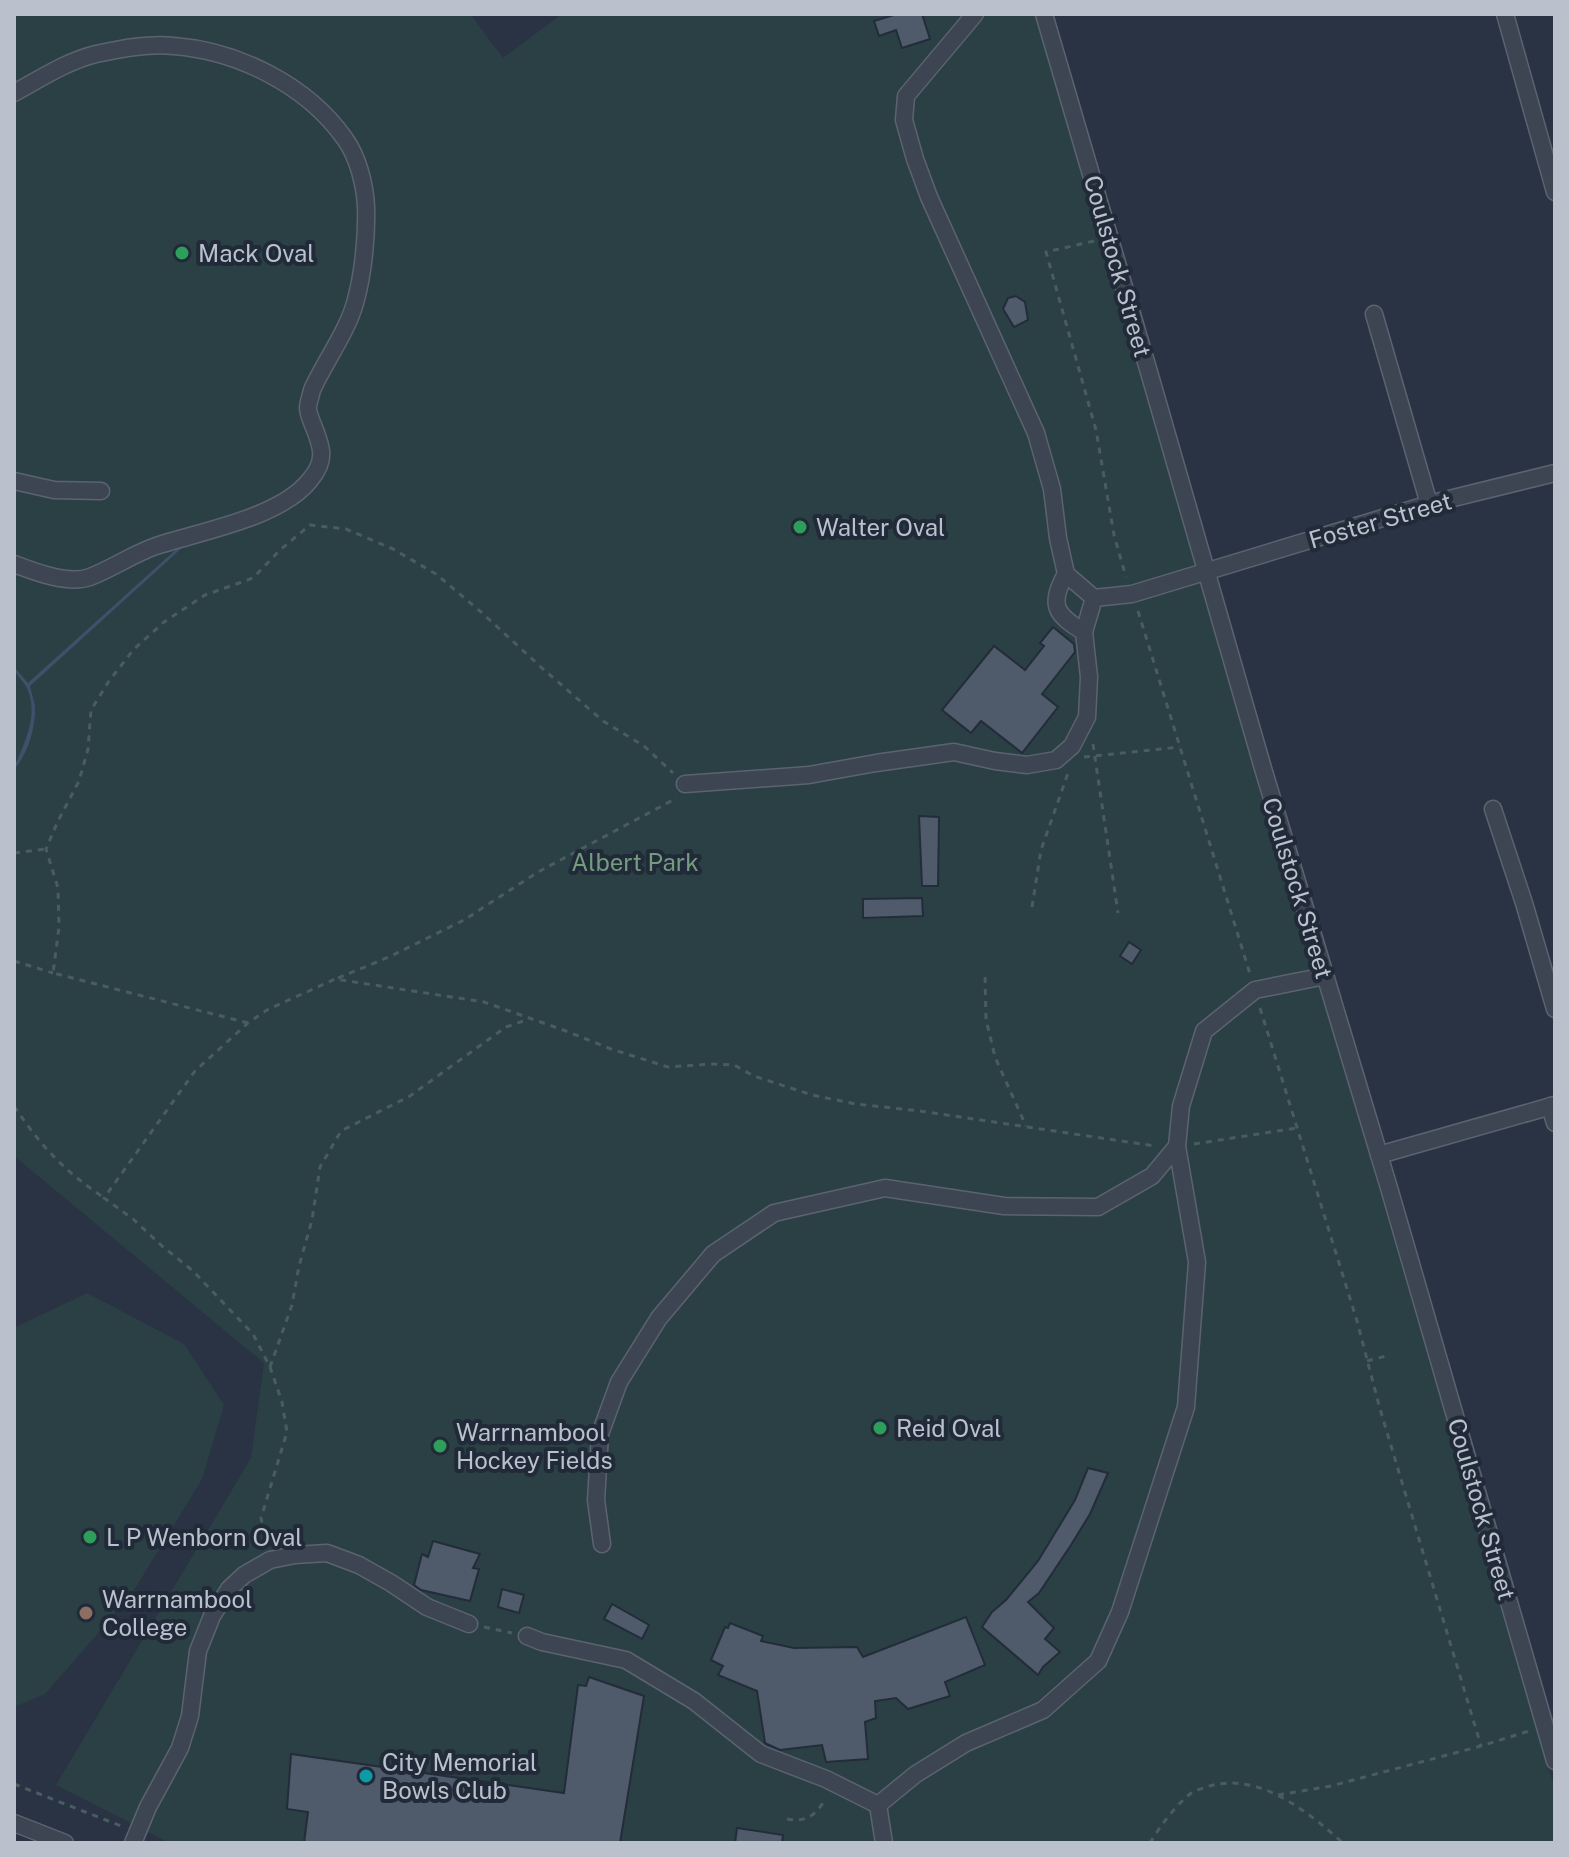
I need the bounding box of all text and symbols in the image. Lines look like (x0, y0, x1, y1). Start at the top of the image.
street label: Coulstock Street (1079, 172, 1157, 360)
place label: Mack Oval (198, 239, 315, 267)
marker: Mack Oval (173, 244, 191, 262)
street label: Foster Street (1305, 486, 1455, 554)
place label: Walter Oval (816, 513, 945, 541)
marker: Walter Oval (791, 518, 809, 536)
street label: Coulstock Street (1257, 794, 1339, 982)
park label: Albert Park (571, 848, 699, 876)
place label: Reid Oval (896, 1414, 1002, 1442)
street label: Coulstock Street (1443, 1415, 1521, 1603)
place label: Warrnambool Hockey Fields (456, 1418, 613, 1474)
marker: Reid Oval (871, 1419, 889, 1437)
marker: Warrnambool Hockey Fields (431, 1437, 449, 1455)
place label: L P Wenborn Oval (106, 1523, 302, 1551)
marker: L P Wenborn Oval (81, 1528, 99, 1546)
place label: Warrnambool College (102, 1585, 252, 1641)
marker: Warrnambool College (77, 1604, 95, 1622)
place label: City Memorial Bowls Club (382, 1748, 537, 1804)
marker: City Memorial Bowls Club (357, 1767, 375, 1785)

